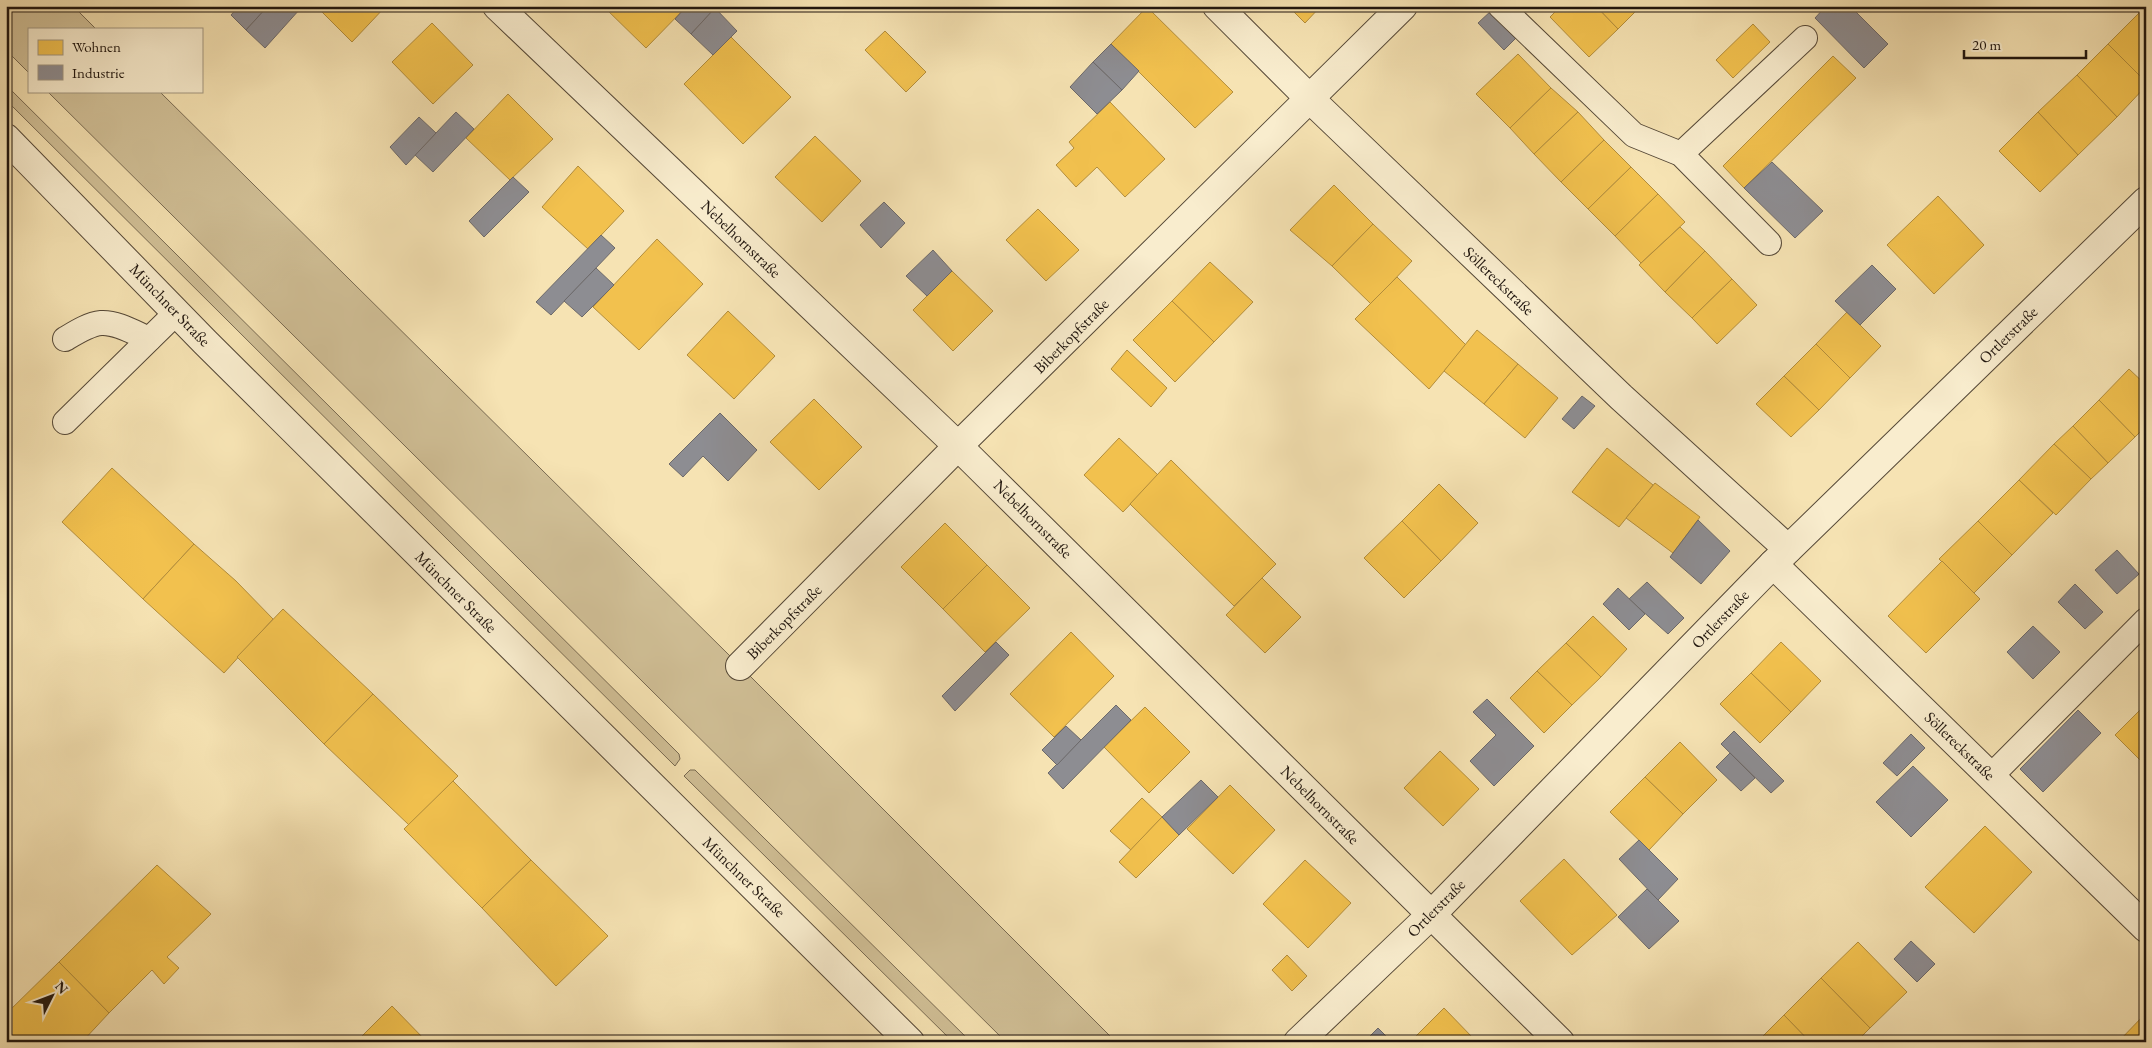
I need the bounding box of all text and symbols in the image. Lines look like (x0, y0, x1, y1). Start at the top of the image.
legend (28, 28, 202, 92)
scale bar (1964, 28, 2087, 60)
text: 20 m (1972, 35, 2001, 54)
text: Wohnen (72, 37, 121, 56)
text: Industrie (72, 63, 125, 82)
street label: Nebelhornstraße (697, 196, 785, 282)
street label: Söllereckstraße (1459, 242, 1539, 320)
street label: Münchner Straße (125, 259, 215, 351)
street label: Biberkopfstraße (1029, 294, 1113, 378)
street label: Ortlerstraße (1974, 302, 2042, 368)
street label: Nebelhornstraße (989, 475, 1077, 563)
street label: Münchner Straße (410, 546, 502, 638)
street label: Biberkopfstraße (742, 580, 826, 664)
street label: Ortlerstraße (1687, 585, 1753, 653)
street label: Söllereckstraße (1920, 707, 2000, 785)
street label: Nebelhornstraße (1276, 761, 1364, 849)
street label: Münchner Straße (698, 832, 790, 922)
street label: Ortlerstraße (1402, 874, 1470, 942)
north arrow (28, 970, 78, 1020)
text: N (51, 977, 73, 998)

